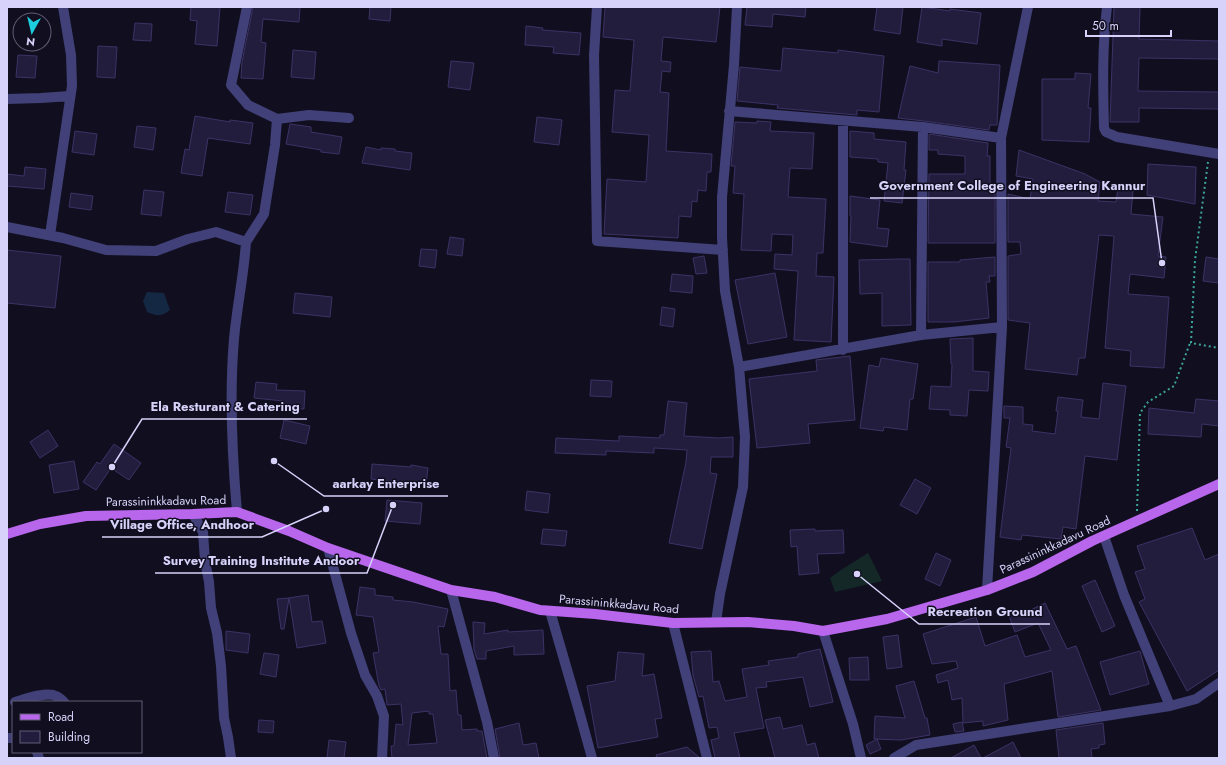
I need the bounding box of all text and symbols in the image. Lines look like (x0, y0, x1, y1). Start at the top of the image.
north arrow (12, 12, 52, 52)
scale bar (1086, 12, 1171, 38)
text: 50 m (1092, 17, 1119, 35)
text: N (25, 33, 36, 50)
callout: Government College of Engineering Kannur (870, 173, 1153, 198)
text: Government College of Engineering Kannur (879, 176, 1146, 195)
callout: Ela Resturant & Catering (142, 394, 307, 419)
text: Ela Resturant & Catering (150, 397, 300, 416)
callout: aarkay Enterprise (324, 471, 448, 496)
text: aarkay Enterprise (332, 474, 440, 493)
street label: Parassininkkadavu Road (106, 491, 226, 511)
street label: Parassininkkadavu Road (997, 511, 1113, 579)
callout: Village Office, Andhoor (102, 512, 262, 537)
text: Village Office, Andhoor (109, 515, 255, 534)
callout: Survey Training Institute Andoor (155, 548, 367, 573)
text: Survey Training Institute Andoor (163, 551, 360, 570)
street label: Parassininkkadavu Road (558, 590, 680, 618)
callout: Recreation Ground (919, 599, 1050, 624)
text: Recreation Ground (927, 602, 1043, 621)
legend (12, 701, 142, 753)
text: Road (48, 708, 74, 726)
text: Building (48, 728, 90, 746)

